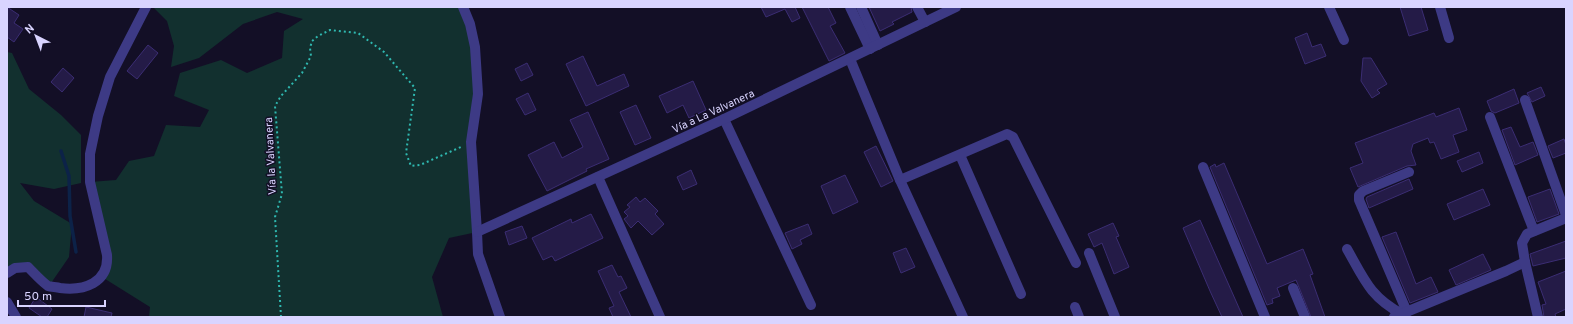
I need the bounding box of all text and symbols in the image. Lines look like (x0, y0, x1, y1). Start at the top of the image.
north arrow (16, 16, 56, 56)
text: N (22, 21, 38, 37)
street label: Vía a La Valvanera (670, 87, 757, 137)
street label: Vía la Valvanera (262, 117, 280, 195)
scale bar (18, 282, 105, 308)
text: 50 m (24, 289, 52, 305)

